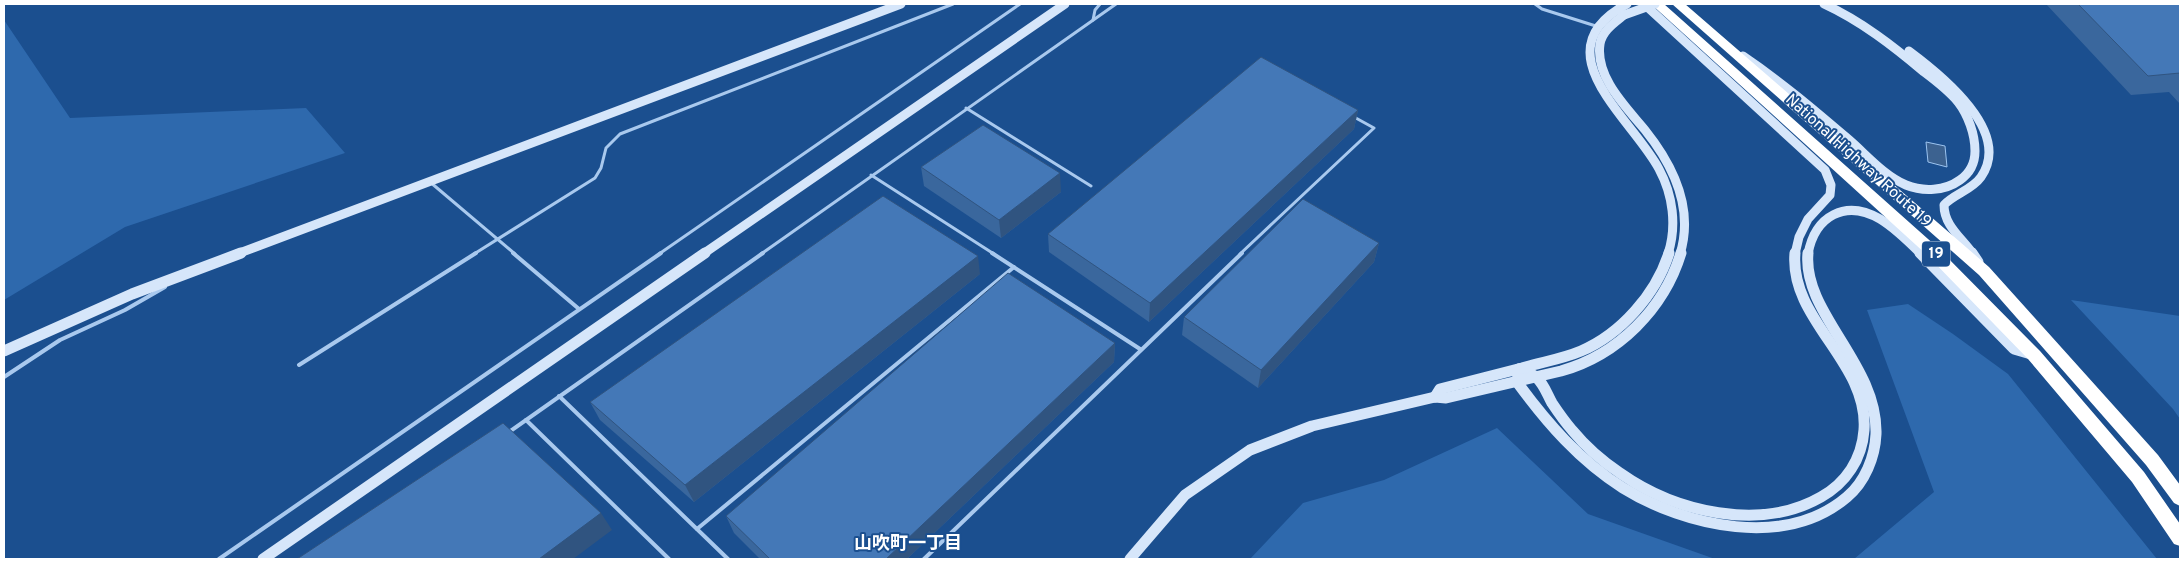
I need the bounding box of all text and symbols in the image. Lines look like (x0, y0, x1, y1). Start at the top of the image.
street label: National Highway Route 19 (1781, 90, 1935, 232)
road number: 19 (1922, 242, 1950, 266)
district label: 山吹町一丁目 (854, 533, 962, 556)

